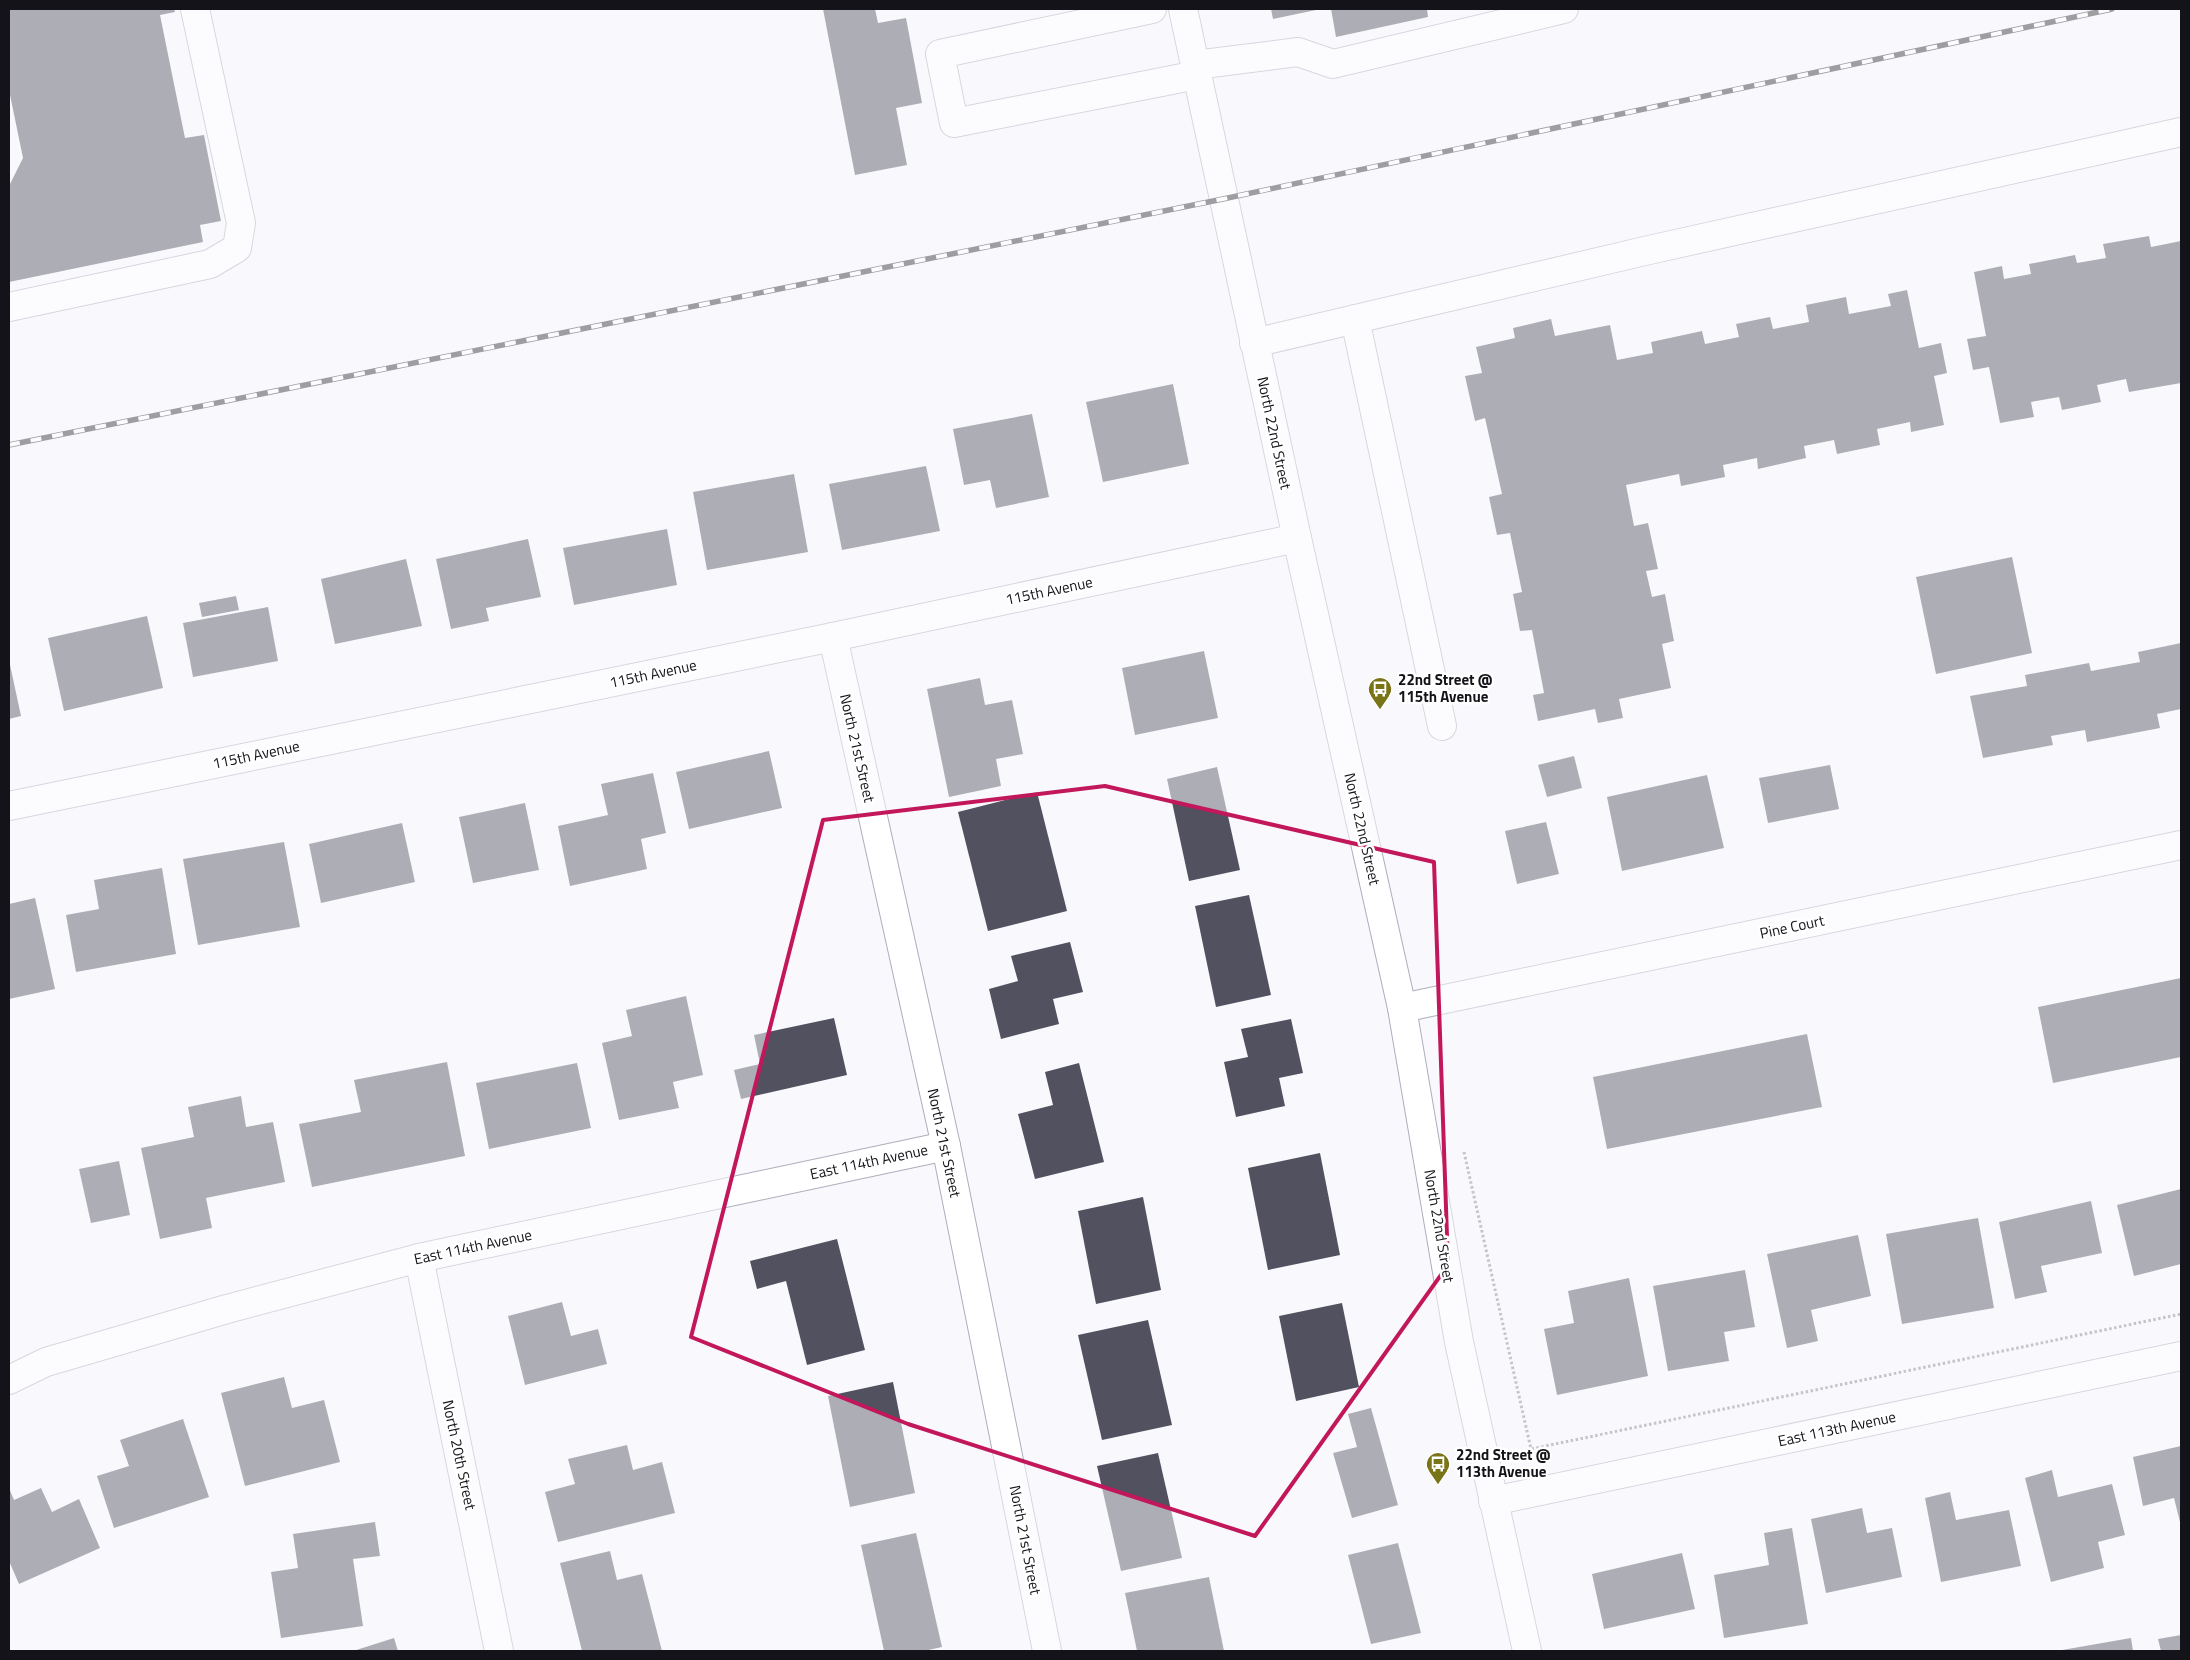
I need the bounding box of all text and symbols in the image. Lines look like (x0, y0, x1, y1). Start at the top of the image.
street label: North 22nd Street (1251, 374, 1298, 492)
street label: 115th Avenue (1003, 570, 1095, 611)
street label: 115th Avenue (607, 653, 699, 694)
place label: 22nd Street @ 115th Avenue (1398, 668, 1493, 708)
bus stop icon: 22nd Street @ 115th Avenue (1367, 676, 1393, 710)
street label: North 21st Street (834, 691, 881, 805)
street label: 115th Avenue (210, 734, 302, 775)
street label: North 22nd Street (1338, 770, 1387, 888)
street label: Pine Court (1757, 908, 1827, 945)
street label: North 21st Street (922, 1086, 967, 1200)
street label: East 114th Avenue (808, 1138, 930, 1185)
street label: North 22nd Street (1418, 1168, 1461, 1285)
street label: East 114th Avenue (412, 1223, 534, 1270)
street label: North 20th Street (437, 1398, 483, 1513)
street label: East 113th Avenue (1776, 1405, 1898, 1452)
place label: 22nd Street @ 113th Avenue (1456, 1443, 1551, 1483)
bus stop icon: 22nd Street @ 113th Avenue (1425, 1451, 1451, 1485)
street label: North 21st Street (1004, 1483, 1047, 1597)

